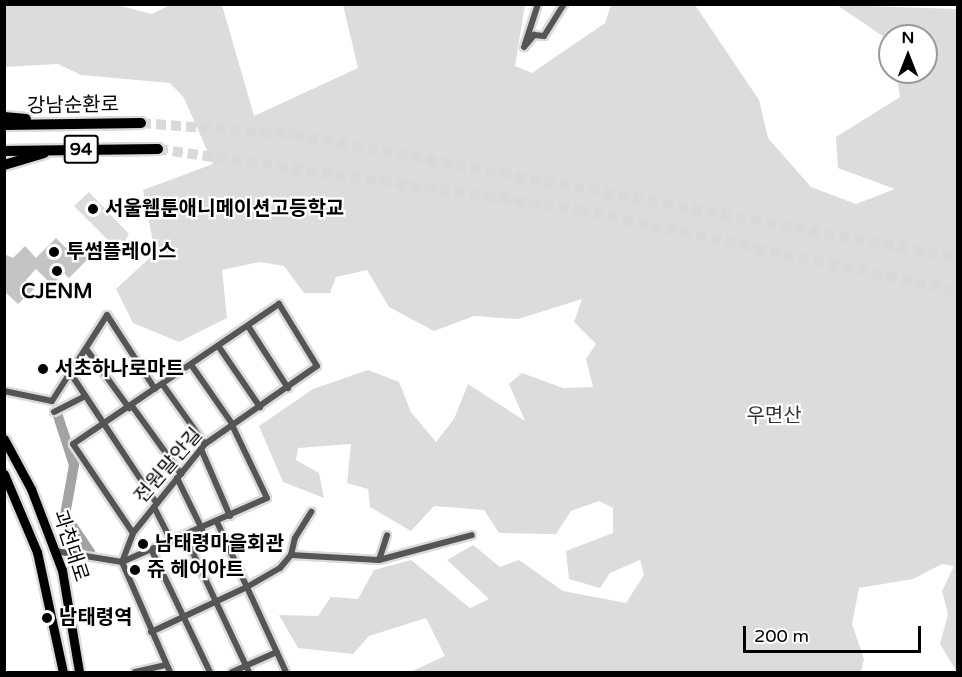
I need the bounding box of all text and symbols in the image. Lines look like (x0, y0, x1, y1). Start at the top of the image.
north arrow (878, 24, 938, 84)
text: N (902, 28, 914, 48)
street label: 강남순환로 (27, 93, 119, 119)
road number: 94 (63, 134, 99, 164)
place label: 서울웹툰애니메이션고등학교 (105, 197, 344, 221)
marker: 서울웹툰애니메이션고등학교 (86, 202, 100, 216)
place label: 투썸플레이스 (66, 240, 176, 264)
marker: 투썸플레이스 (47, 245, 61, 259)
marker: CJENM (50, 264, 64, 278)
place label: CJENM (21, 280, 93, 304)
place label: 서초하나로마트 (55, 357, 184, 381)
marker: 서초하나로마트 (36, 362, 50, 376)
park label: 우면산 (746, 404, 802, 428)
street label: 전원말안길 (130, 423, 208, 509)
street label: 과천대로 (47, 507, 93, 585)
place label: 남태령마을회관 (155, 532, 284, 556)
marker: 남태령마을회관 (136, 537, 150, 551)
place label: 쥬 헤어아트 (147, 558, 244, 582)
marker: 쥬 헤어아트 (128, 563, 142, 577)
place label: 남태령역 (59, 606, 133, 630)
marker: 남태령역 (40, 611, 54, 625)
scale bar (746, 614, 924, 652)
text: 200 m (754, 625, 809, 647)

